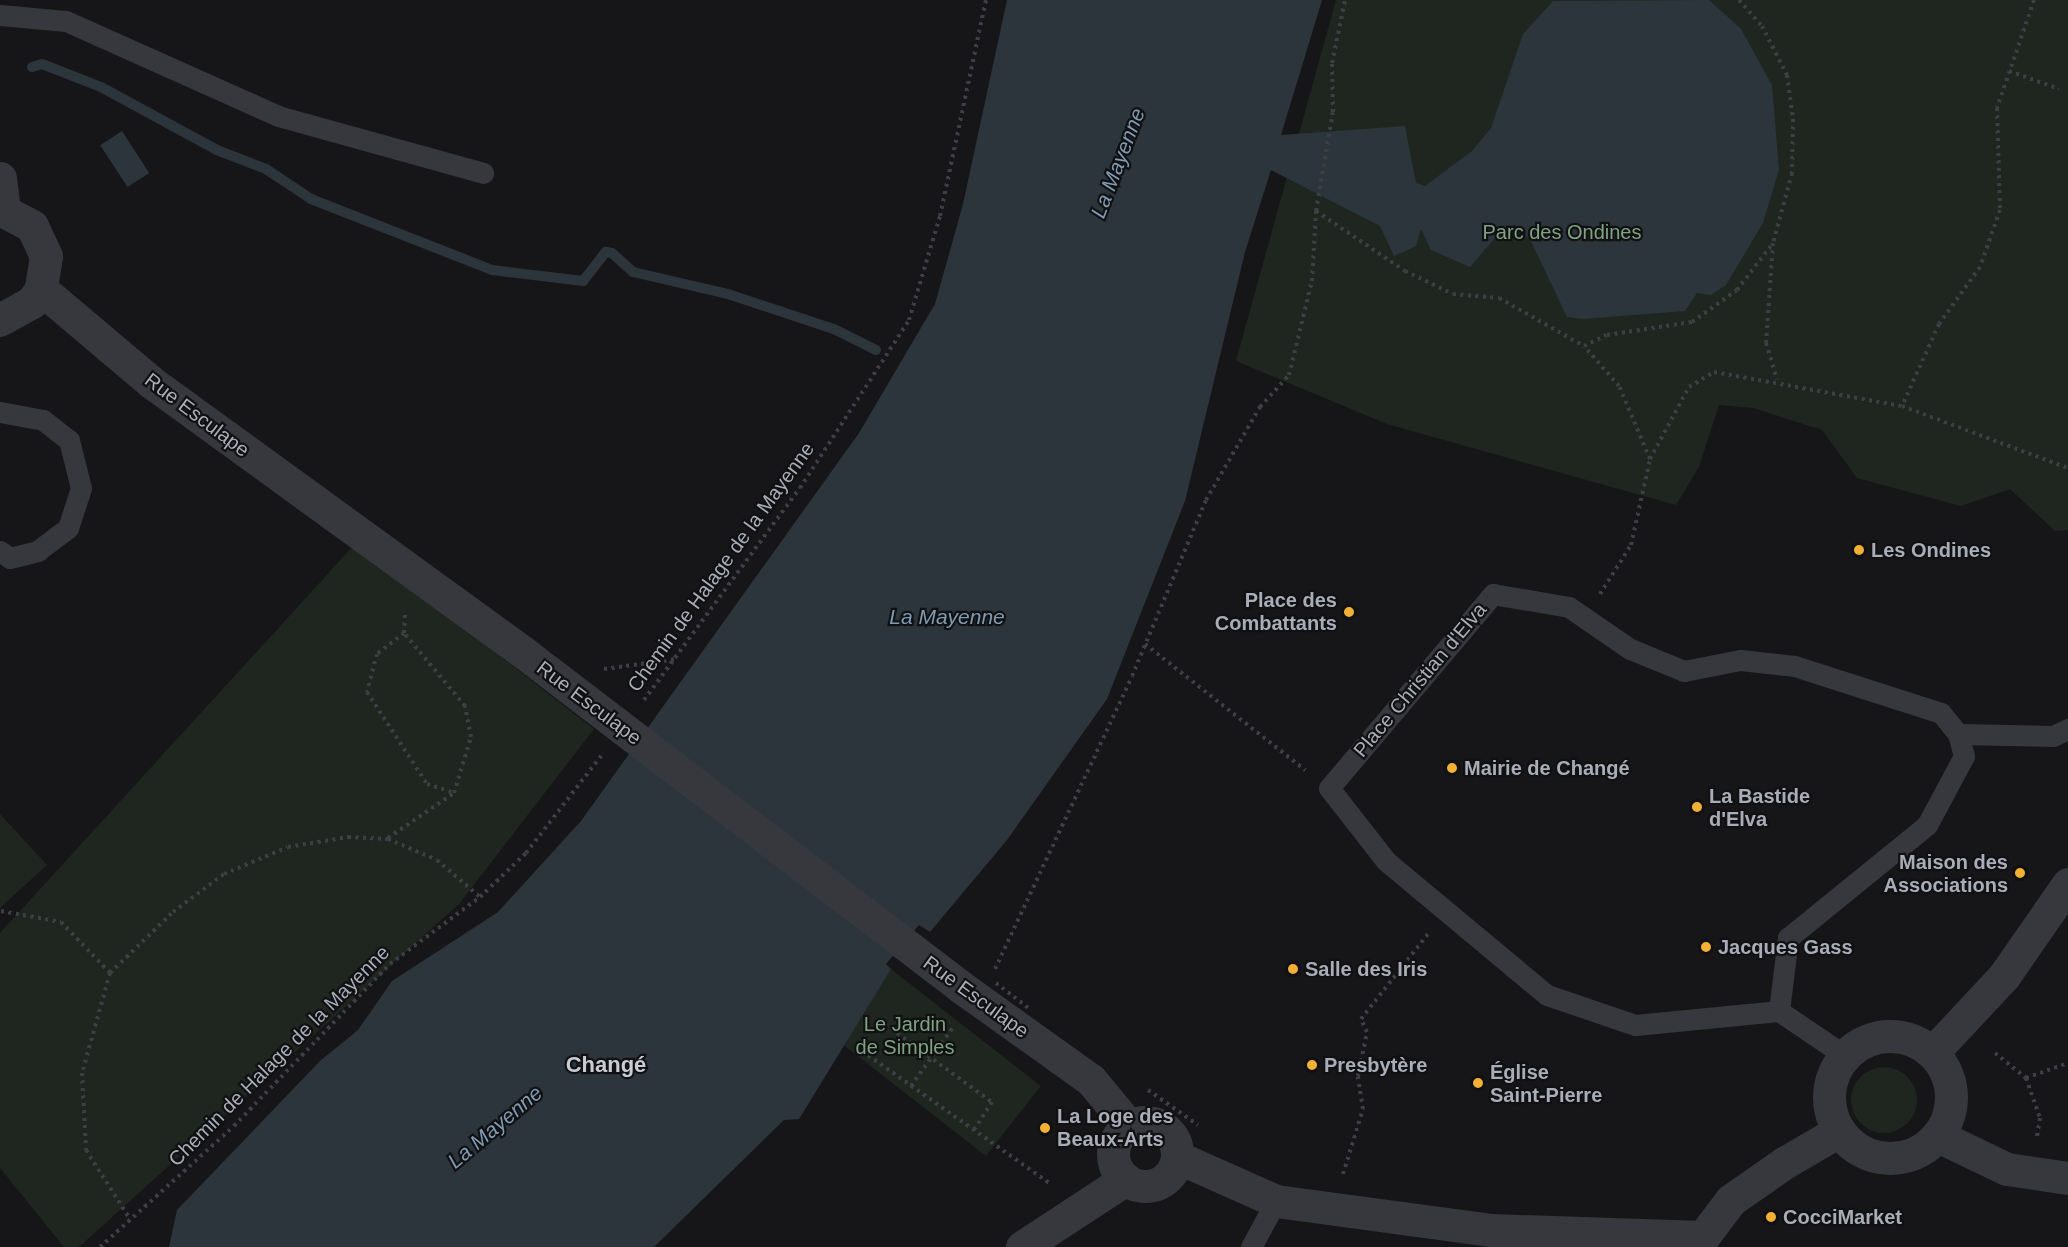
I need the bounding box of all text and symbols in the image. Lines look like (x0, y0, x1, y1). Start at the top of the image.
water label: La Mayenne (1086, 105, 1150, 221)
park label: Parc des Ondines (1483, 220, 1641, 244)
street label: Rue Esculape (140, 368, 254, 462)
street label: Chemin de Halage de la Mayenne (622, 438, 820, 696)
place label: Les Ondines (1871, 538, 1991, 562)
marker: Les Ondines (1852, 543, 1866, 557)
place label: Place des Combattants (1215, 588, 1337, 635)
street label: Place Christian d'Elva (1348, 598, 1492, 762)
water label: La Mayenne (889, 604, 1005, 630)
marker: Place des Combattants (1342, 605, 1356, 619)
street label: Rue Esculape (532, 656, 646, 750)
place label: Mairie de Changé (1464, 756, 1630, 780)
marker: Mairie de Changé (1445, 761, 1459, 775)
place label: La Bastide d'Elva (1709, 784, 1810, 831)
marker: La Bastide d'Elva (1690, 800, 1704, 814)
place label: Maison des Associations (1884, 850, 2008, 897)
marker: Maison des Associations (2013, 866, 2027, 880)
place label: Jacques Gass (1718, 935, 1853, 959)
marker: Jacques Gass (1699, 940, 1713, 954)
street label: Chemin de Halage de la Mayenne (164, 941, 394, 1171)
street label: Rue Esculape (919, 951, 1033, 1043)
place label: Salle des Iris (1305, 957, 1427, 981)
marker: Salle des Iris (1286, 962, 1300, 976)
park label: Le Jardin de Simples (856, 1012, 954, 1059)
district label: Changé (566, 1052, 646, 1078)
place label: Presbytère (1324, 1053, 1427, 1077)
marker: Presbytère (1305, 1058, 1319, 1072)
place label: Église Saint-Pierre (1490, 1060, 1602, 1107)
marker: Église Saint-Pierre (1471, 1076, 1485, 1090)
water label: La Mayenne (443, 1080, 547, 1174)
place label: La Loge des Beaux-Arts (1057, 1104, 1174, 1151)
marker: La Loge des Beaux-Arts (1038, 1121, 1052, 1135)
place label: CocciMarket (1783, 1205, 1902, 1229)
marker: CocciMarket (1764, 1210, 1778, 1224)

